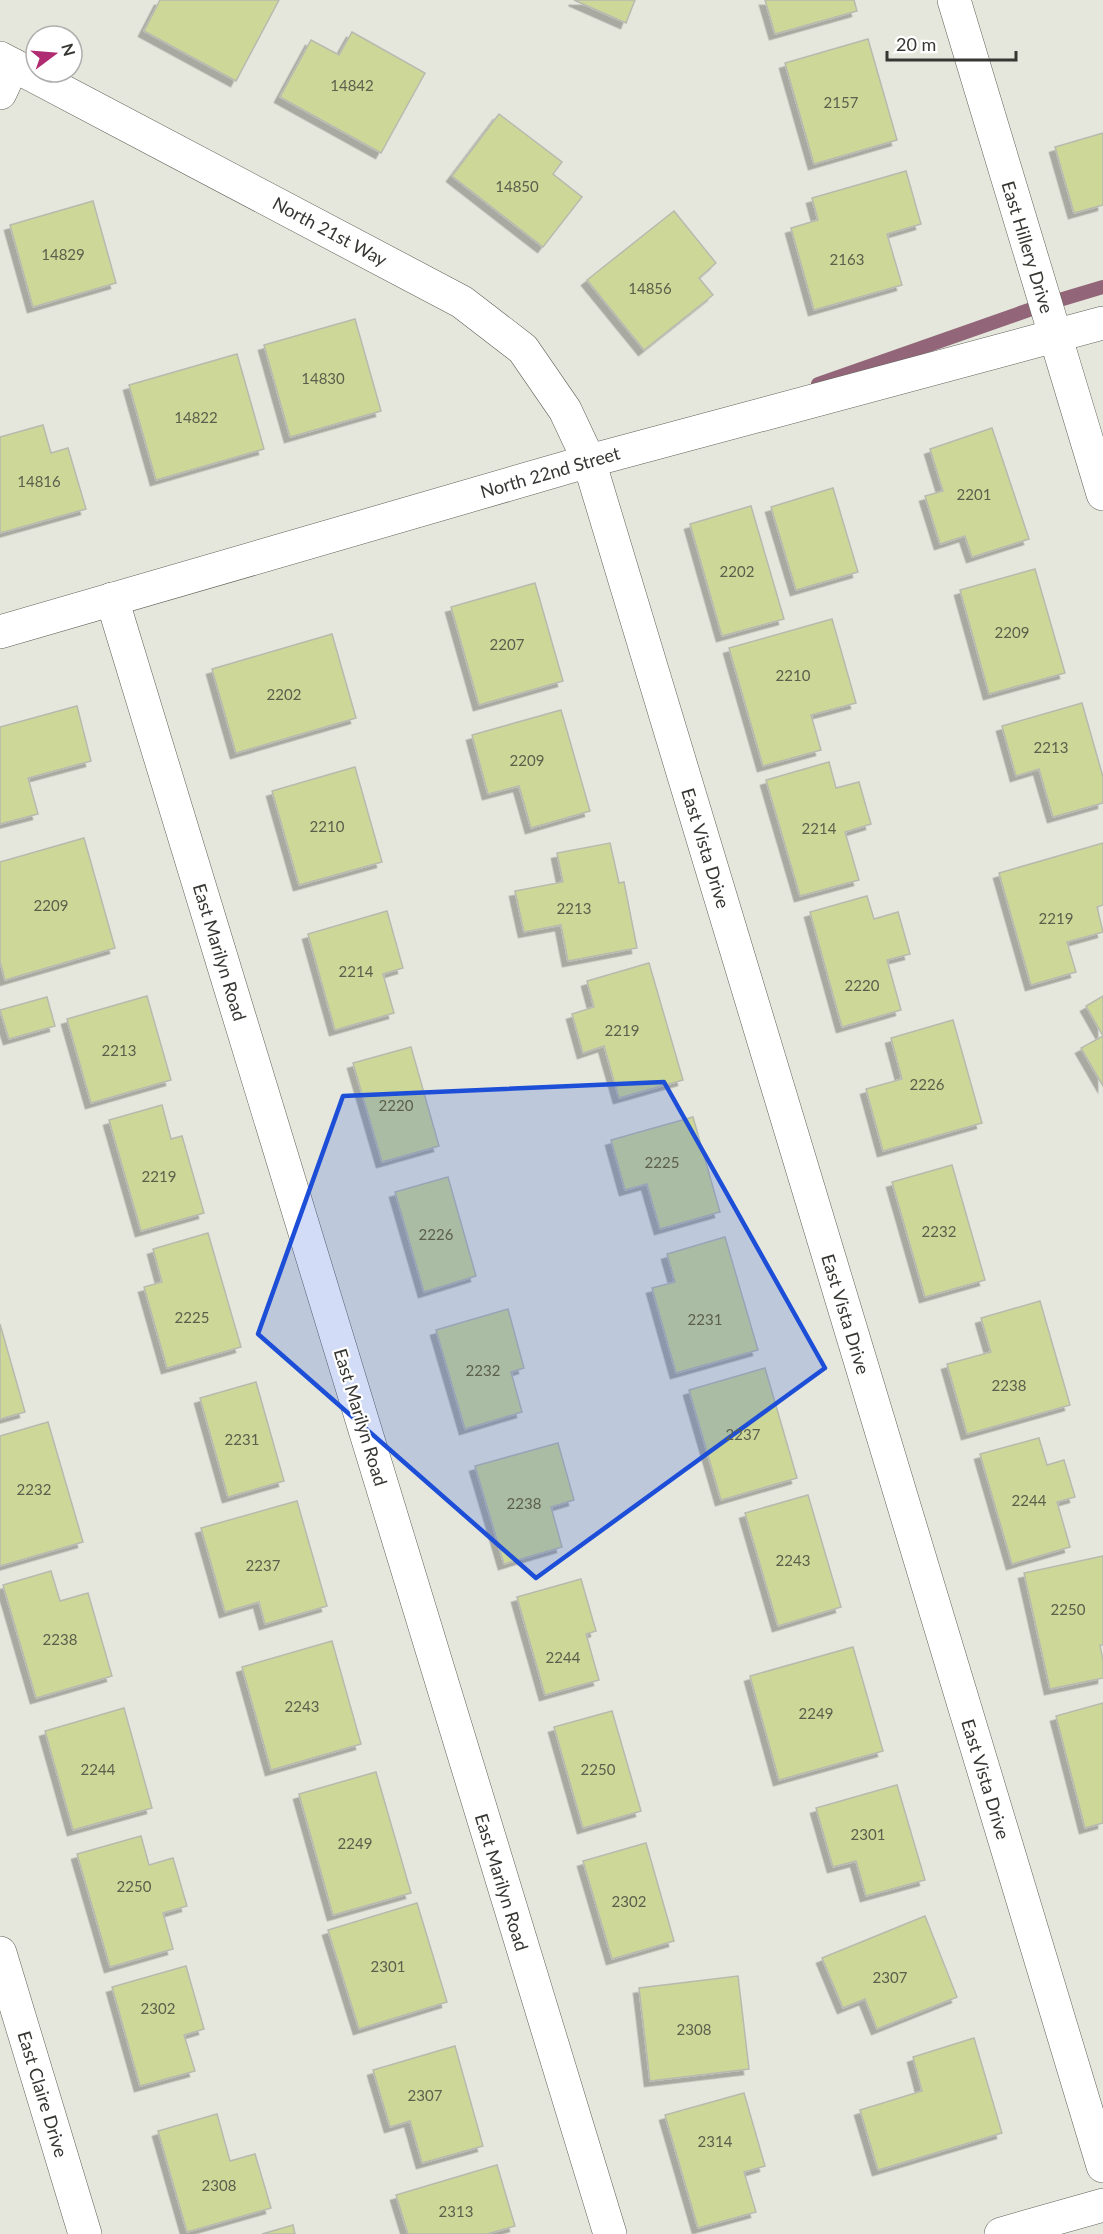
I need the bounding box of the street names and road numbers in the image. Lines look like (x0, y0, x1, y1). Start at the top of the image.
street label: East Hillery Drive (997, 178, 1059, 316)
street label: North 21st Way (269, 192, 392, 271)
street label: North 22nd Street (478, 441, 623, 502)
street label: East Vista Drive (677, 785, 735, 911)
street label: East Marilyn Road (189, 881, 251, 1023)
street label: East Vista Drive (817, 1251, 875, 1377)
street label: East Marilyn Road (330, 1346, 392, 1488)
street label: East Vista Drive (957, 1716, 1015, 1842)
street label: East Marilyn Road (471, 1811, 533, 1953)
street label: East Claire Drive (13, 2028, 73, 2160)

